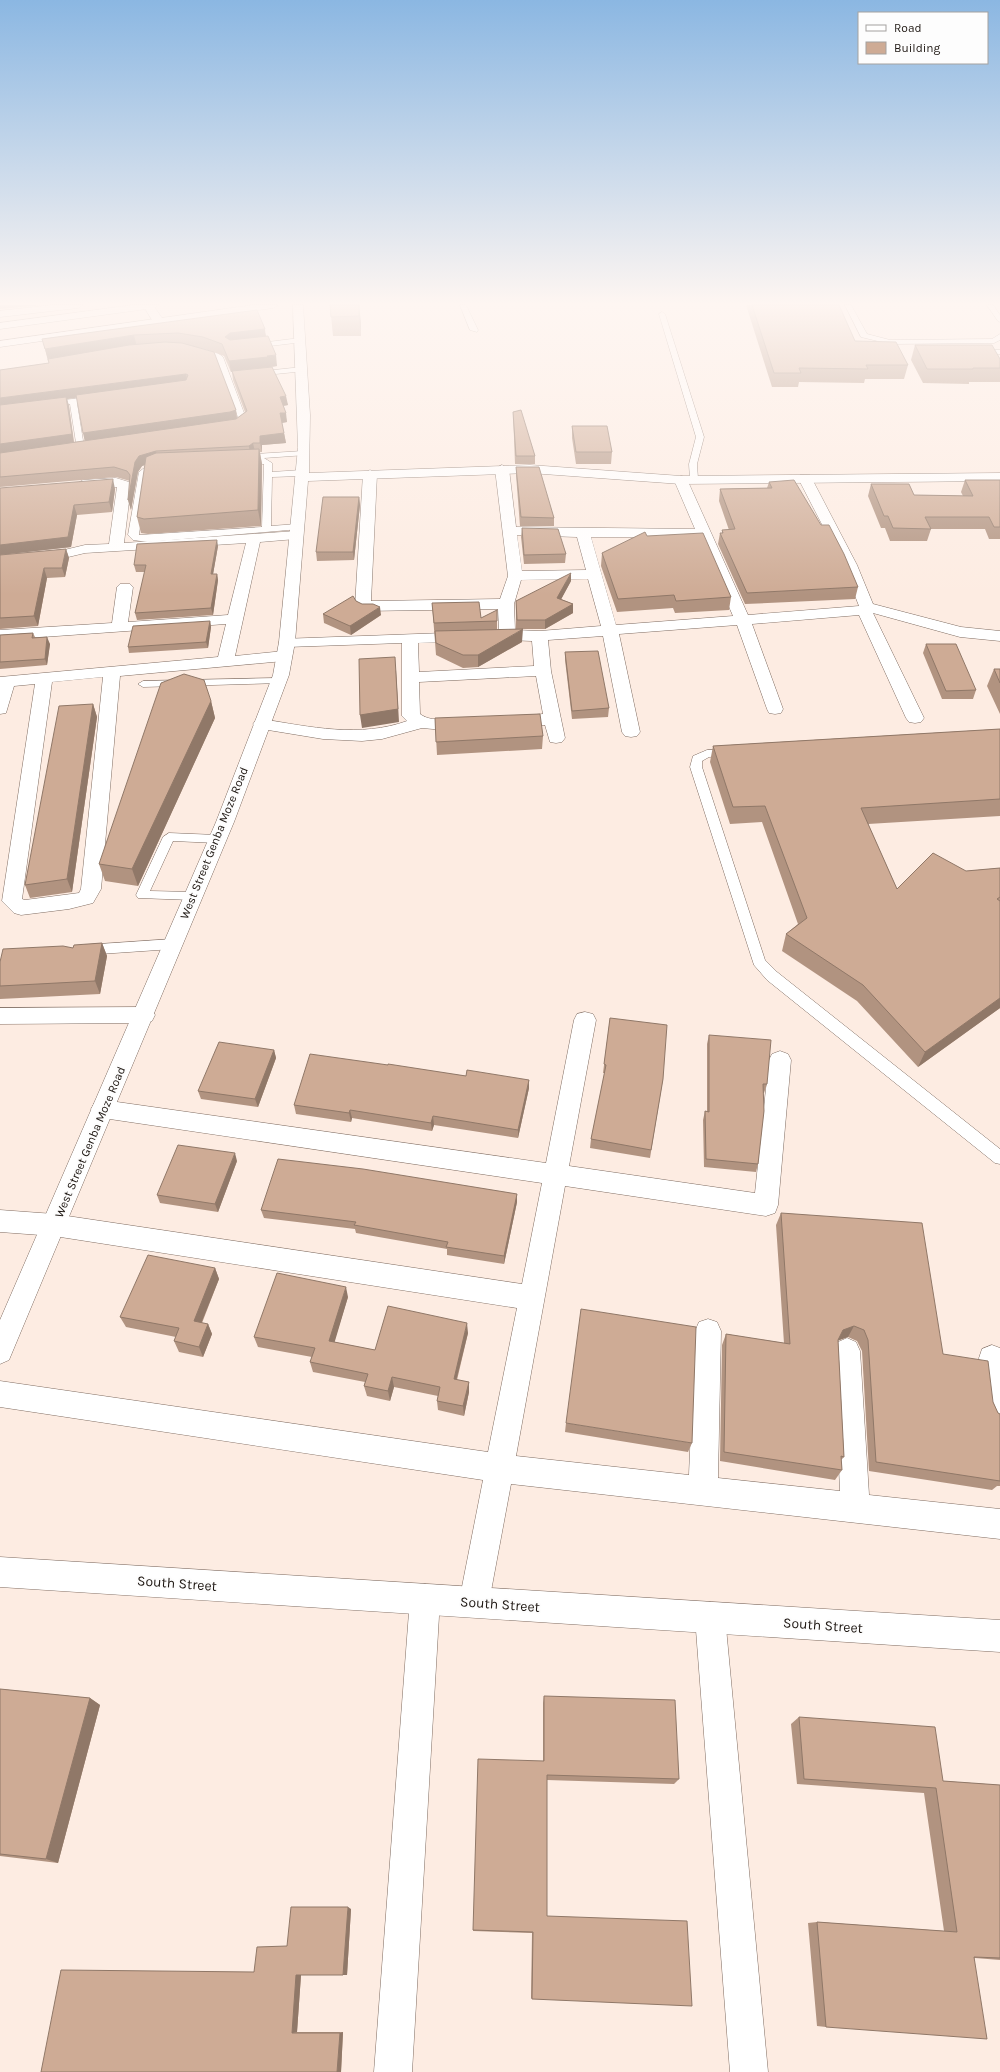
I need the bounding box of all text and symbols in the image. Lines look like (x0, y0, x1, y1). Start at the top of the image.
legend (858, 12, 988, 64)
text: Road (894, 21, 922, 35)
text: Building (894, 41, 941, 55)
street label: West Street Genba Moze Road (177, 765, 251, 921)
street label: West Street Genba Moze Road (52, 1064, 128, 1220)
street label: South Street (136, 1572, 217, 1595)
street label: South Street (459, 1593, 540, 1616)
street label: South Street (782, 1614, 863, 1637)

